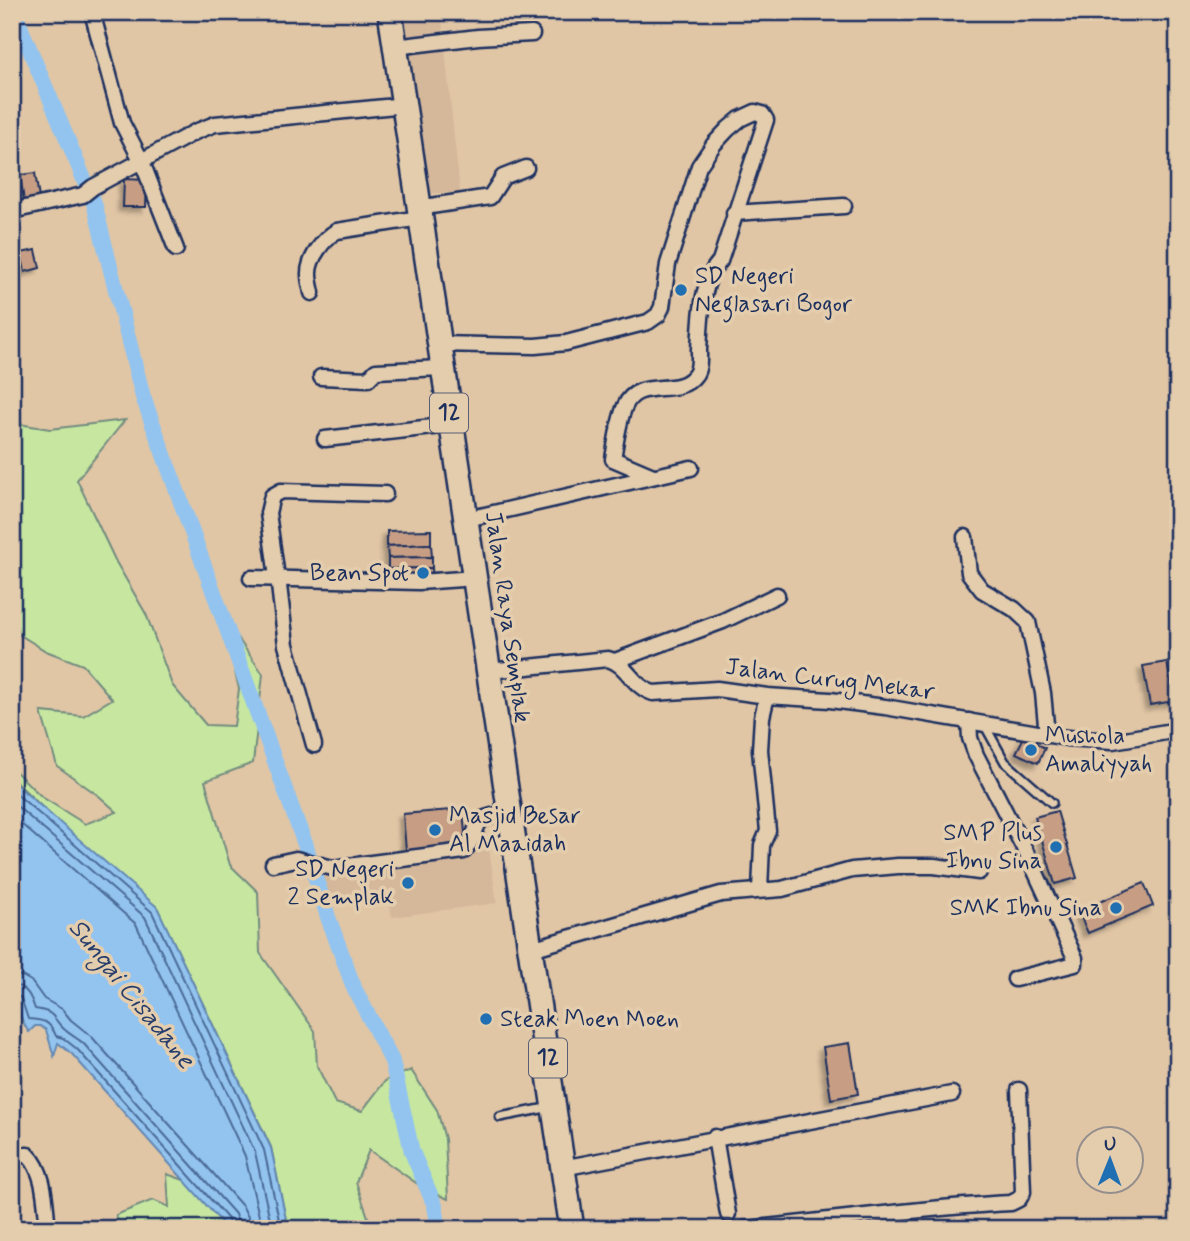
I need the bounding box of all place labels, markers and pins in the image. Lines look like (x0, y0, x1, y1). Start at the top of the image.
place label: SD Negeri Neglasari Bogor (695, 261, 852, 323)
marker: SD Negeri Neglasari Bogor (673, 282, 689, 298)
place label: Bean Spot (310, 558, 409, 589)
marker: Bean Spot (415, 565, 431, 581)
place label: Mushola Amaliyyah (1045, 721, 1152, 780)
marker: Mushola Amaliyyah (1023, 742, 1039, 758)
place label: Masjid Besar Al Maaidah (449, 801, 581, 860)
place label: SMP Plus Ibnu Sina (943, 818, 1042, 877)
marker: Masjid Besar Al Maaidah (427, 822, 443, 838)
marker: SMP Plus Ibnu Sina (1048, 839, 1064, 855)
place label: SD Negeri 2 Semplak (287, 854, 394, 913)
marker: SD Negeri 2 Semplak (400, 875, 416, 891)
place label: SMK Ibnu Sina (950, 893, 1102, 924)
marker: SMK Ibnu Sina (1108, 900, 1124, 916)
place label: Steak Moen Moen (500, 1004, 679, 1035)
marker: Steak Moen Moen (478, 1011, 494, 1027)

